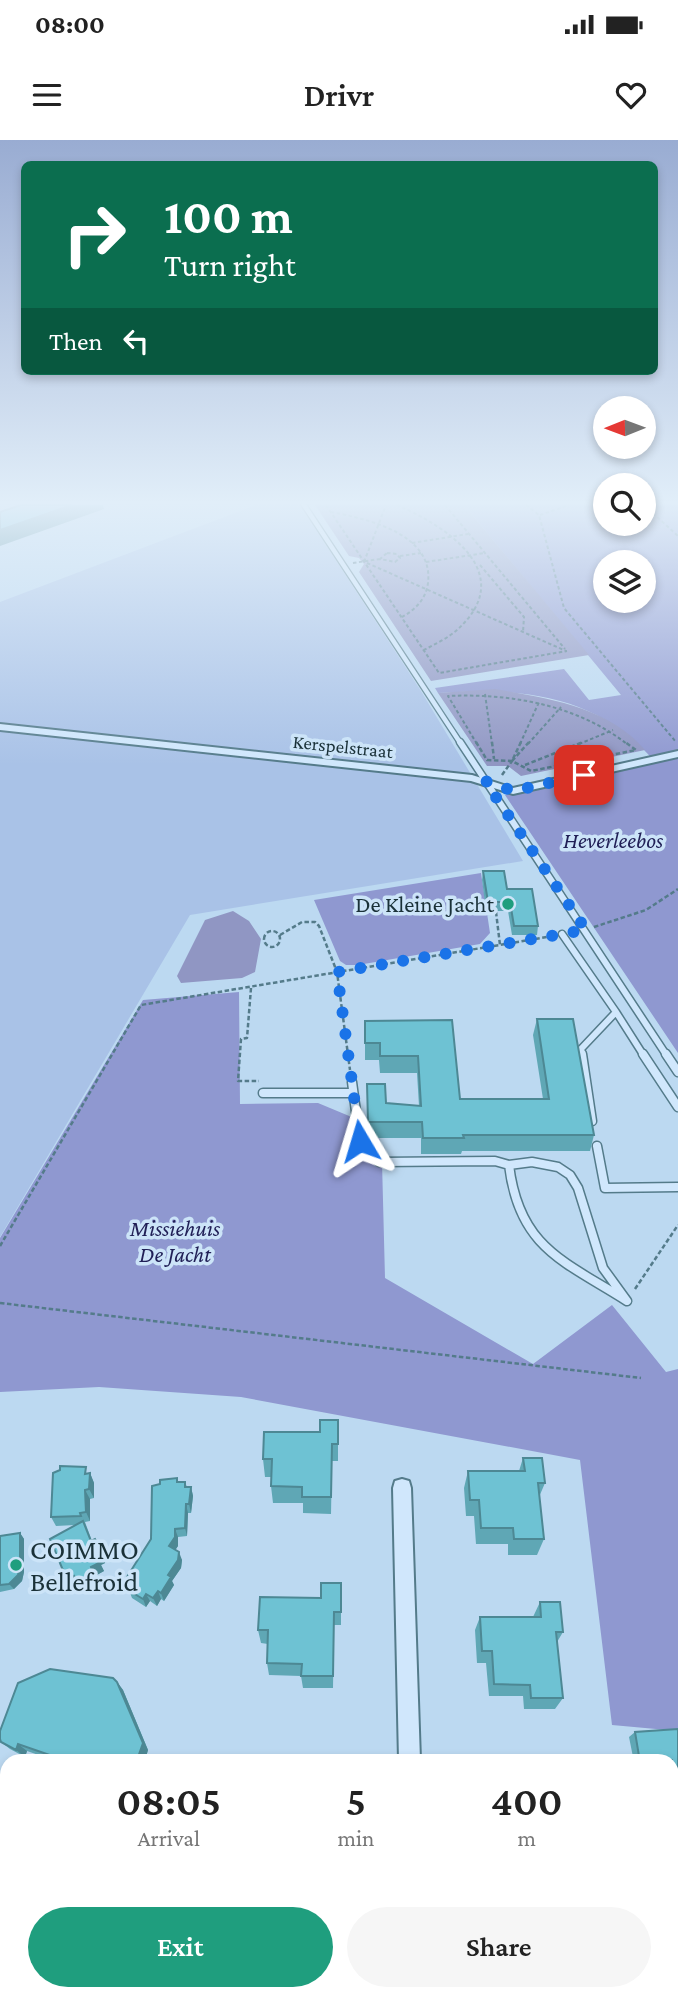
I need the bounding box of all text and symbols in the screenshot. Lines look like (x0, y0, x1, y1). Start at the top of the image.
text: 08:00 (35, 10, 105, 39)
icon: menu (28, 76, 66, 114)
icon: heart (612, 76, 650, 114)
text: Drivr (304, 77, 374, 113)
icon: right (49, 189, 140, 280)
text: 100 m (164, 189, 293, 244)
text: Turn right (164, 247, 296, 283)
icon: left (117, 322, 155, 360)
text: Then (49, 327, 103, 356)
north arrow (593, 396, 656, 458)
map controls (593, 396, 656, 613)
button: search (593, 473, 656, 536)
button: layers (593, 550, 656, 613)
street label: Kerspelstraat (292, 731, 395, 762)
pin (554, 745, 614, 805)
icon: arrive (565, 756, 603, 794)
park label: Heverleebos (563, 827, 664, 853)
place label: De Kleine Jacht (355, 891, 494, 917)
marker: De Kleine Jacht (500, 896, 516, 912)
position arrow (323, 1104, 397, 1178)
park label: Missiehuis De Jacht (129, 1215, 221, 1267)
place label: COIMMO Bellefroid (30, 1534, 139, 1597)
marker: COIMMO Bellefroid (8, 1557, 24, 1573)
text: 08:05 (116, 1777, 221, 1824)
text: 5 (346, 1777, 366, 1824)
text: 400 (491, 1777, 563, 1824)
text: Arrival (137, 1825, 200, 1851)
text: min (337, 1825, 374, 1851)
text: m (517, 1825, 536, 1851)
button: Exit (28, 1907, 333, 1987)
button: Share (347, 1907, 651, 1987)

